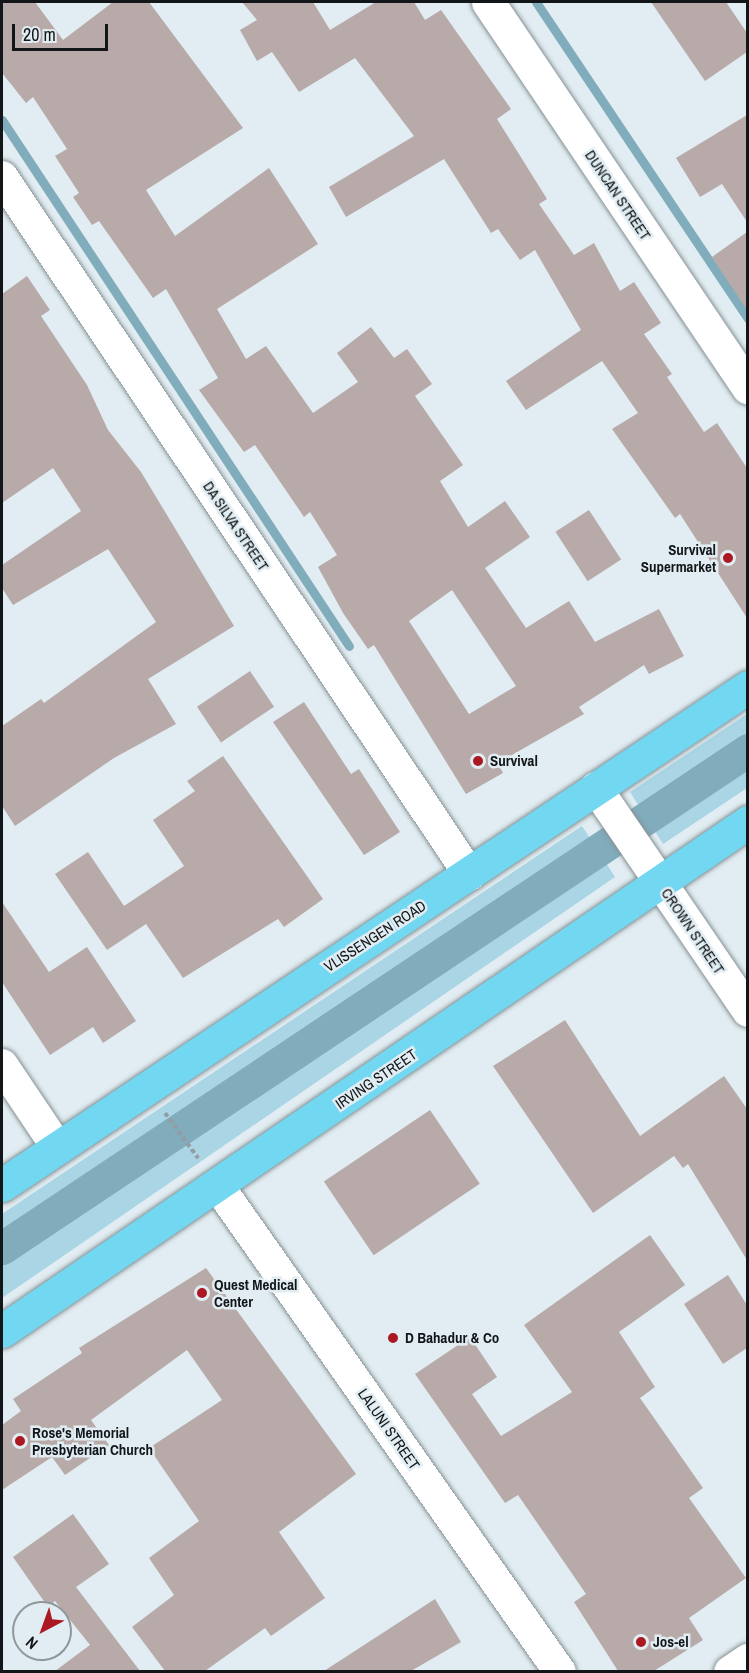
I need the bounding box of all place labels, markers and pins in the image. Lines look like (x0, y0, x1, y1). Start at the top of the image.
place label: Survival Supermarket (641, 540, 716, 575)
marker: Survival Supermarket (721, 551, 735, 565)
place label: Survival (490, 752, 538, 770)
marker: Survival (471, 754, 485, 768)
place label: Quest Medical Center (214, 1275, 297, 1310)
marker: Quest Medical Center (195, 1286, 209, 1300)
place label: D Bahadur & Co (405, 1329, 499, 1347)
marker: D Bahadur & Co (386, 1331, 400, 1345)
place label: Rose's Memorial Presbyterian Church (32, 1423, 153, 1458)
marker: Rose's Memorial Presbyterian Church (13, 1434, 27, 1448)
place label: Jos-el (653, 1633, 689, 1651)
marker: Jos-el (634, 1635, 648, 1649)

